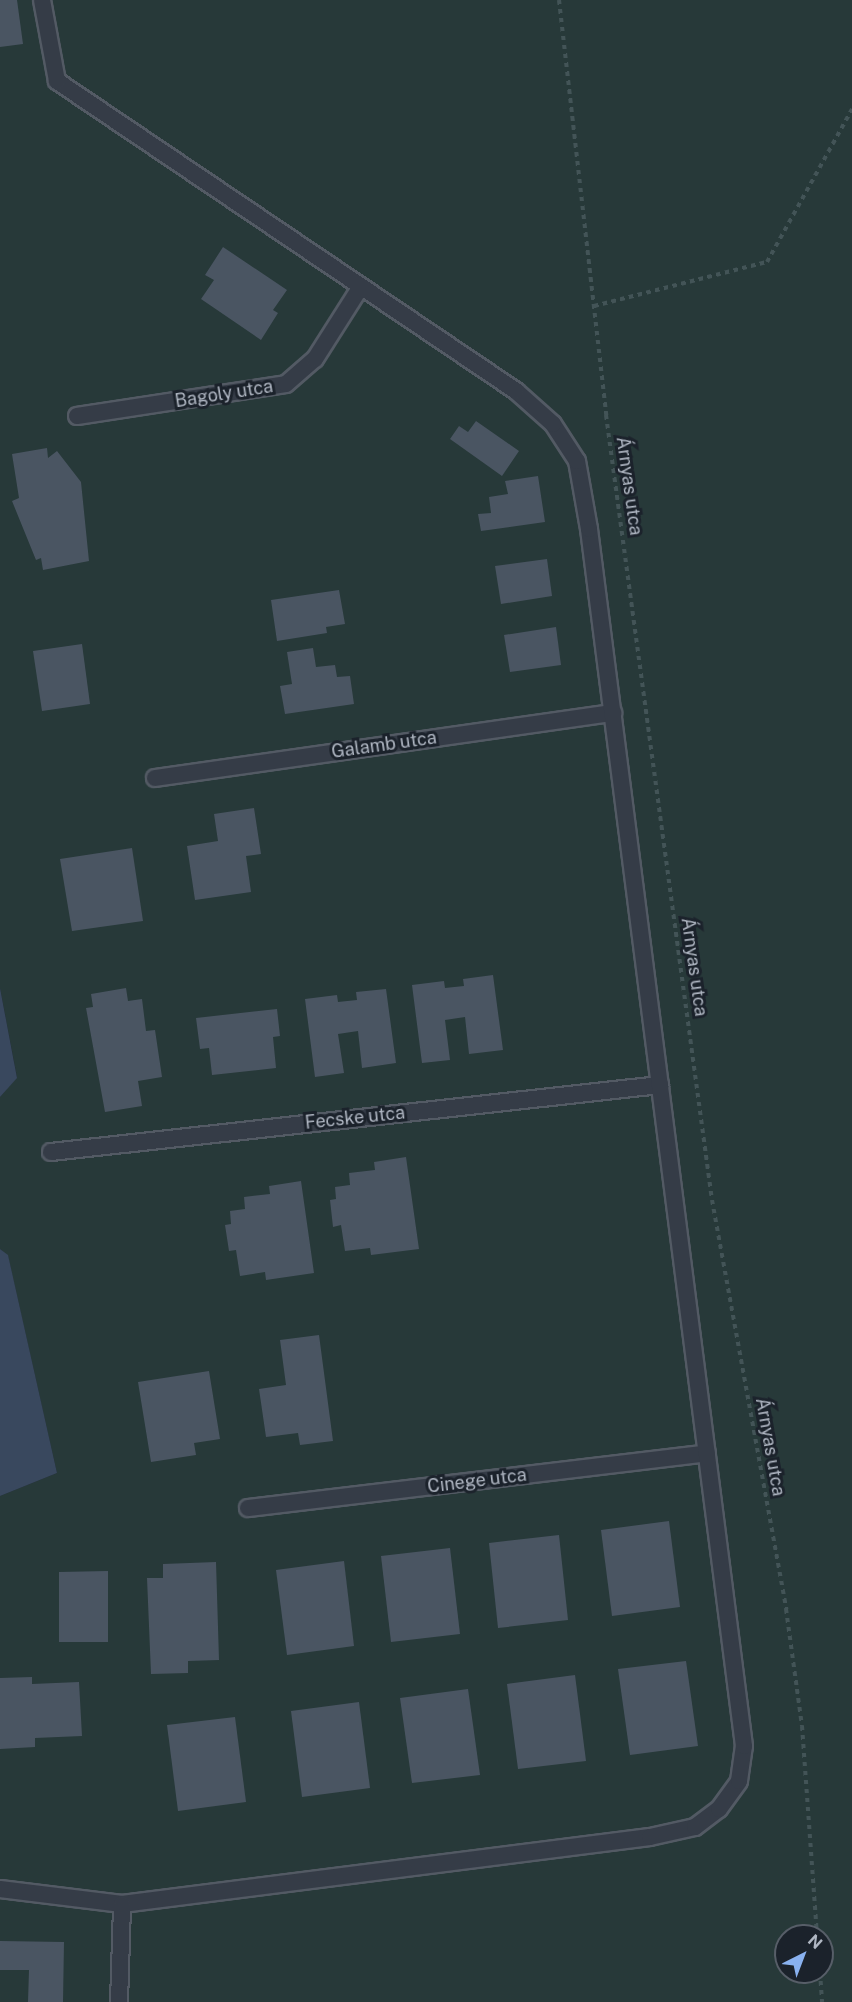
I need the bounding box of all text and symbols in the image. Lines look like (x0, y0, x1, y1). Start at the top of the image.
street label: Bagoly utca (173, 376, 275, 412)
street label: Árnyas utca (611, 435, 647, 537)
street label: Galamb utca (330, 727, 438, 763)
street label: Árnyas utca (676, 916, 712, 1018)
street label: Fecske utca (304, 1102, 406, 1134)
street label: Árnyas utca (751, 1396, 789, 1498)
street label: Cinege utca (426, 1464, 528, 1498)
north arrow (774, 1924, 834, 1984)
text: N (804, 1930, 826, 1953)

